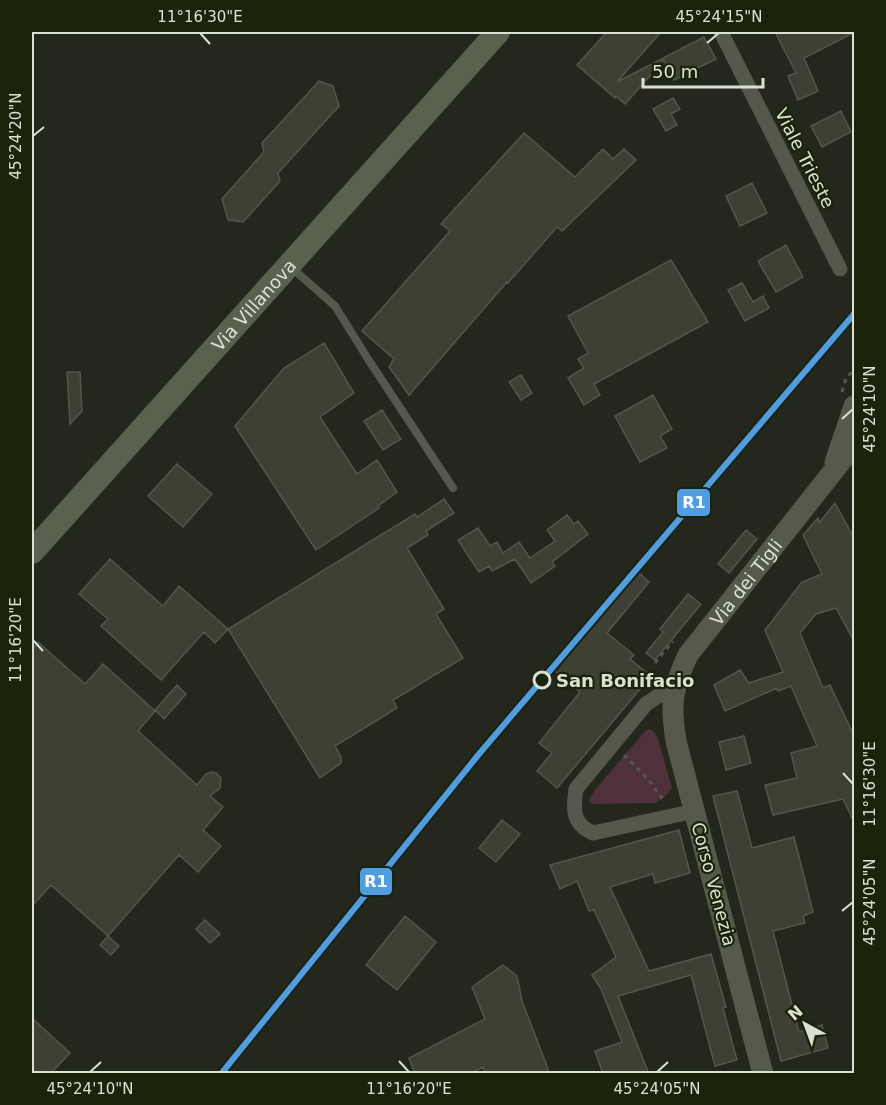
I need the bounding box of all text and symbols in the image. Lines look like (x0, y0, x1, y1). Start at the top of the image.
text: 11°16'30"E (157, 8, 243, 26)
text: 45°24'15"N (675, 8, 763, 26)
scale bar (643, 51, 763, 89)
text: 50 m (652, 61, 698, 82)
text: 45°24'20"N (7, 92, 25, 180)
street label: Viale Trieste (771, 105, 839, 211)
street label: Via Villanova (207, 255, 300, 355)
text: 45°24'10"N (861, 365, 879, 453)
line badge: R1 (676, 488, 711, 517)
text: R1 (682, 493, 706, 512)
street label: Via dei Tigli (705, 535, 786, 629)
text: 11°16'20"E (7, 597, 25, 683)
place label: San Bonifacio (556, 670, 694, 691)
marker: San Bonifacio (533, 671, 551, 689)
text: 11°16'30"E (861, 741, 879, 827)
street label: Corso Venezia (687, 820, 741, 948)
text: 45°24'05"N (861, 858, 879, 946)
line badge: R1 (359, 867, 393, 896)
text: R1 (364, 872, 388, 891)
north arrow (775, 994, 835, 1054)
text: N (784, 1001, 807, 1025)
text: 45°24'10"N (46, 1080, 134, 1098)
text: 11°16'20"E (366, 1080, 452, 1098)
text: 45°24'05"N (613, 1080, 701, 1098)

